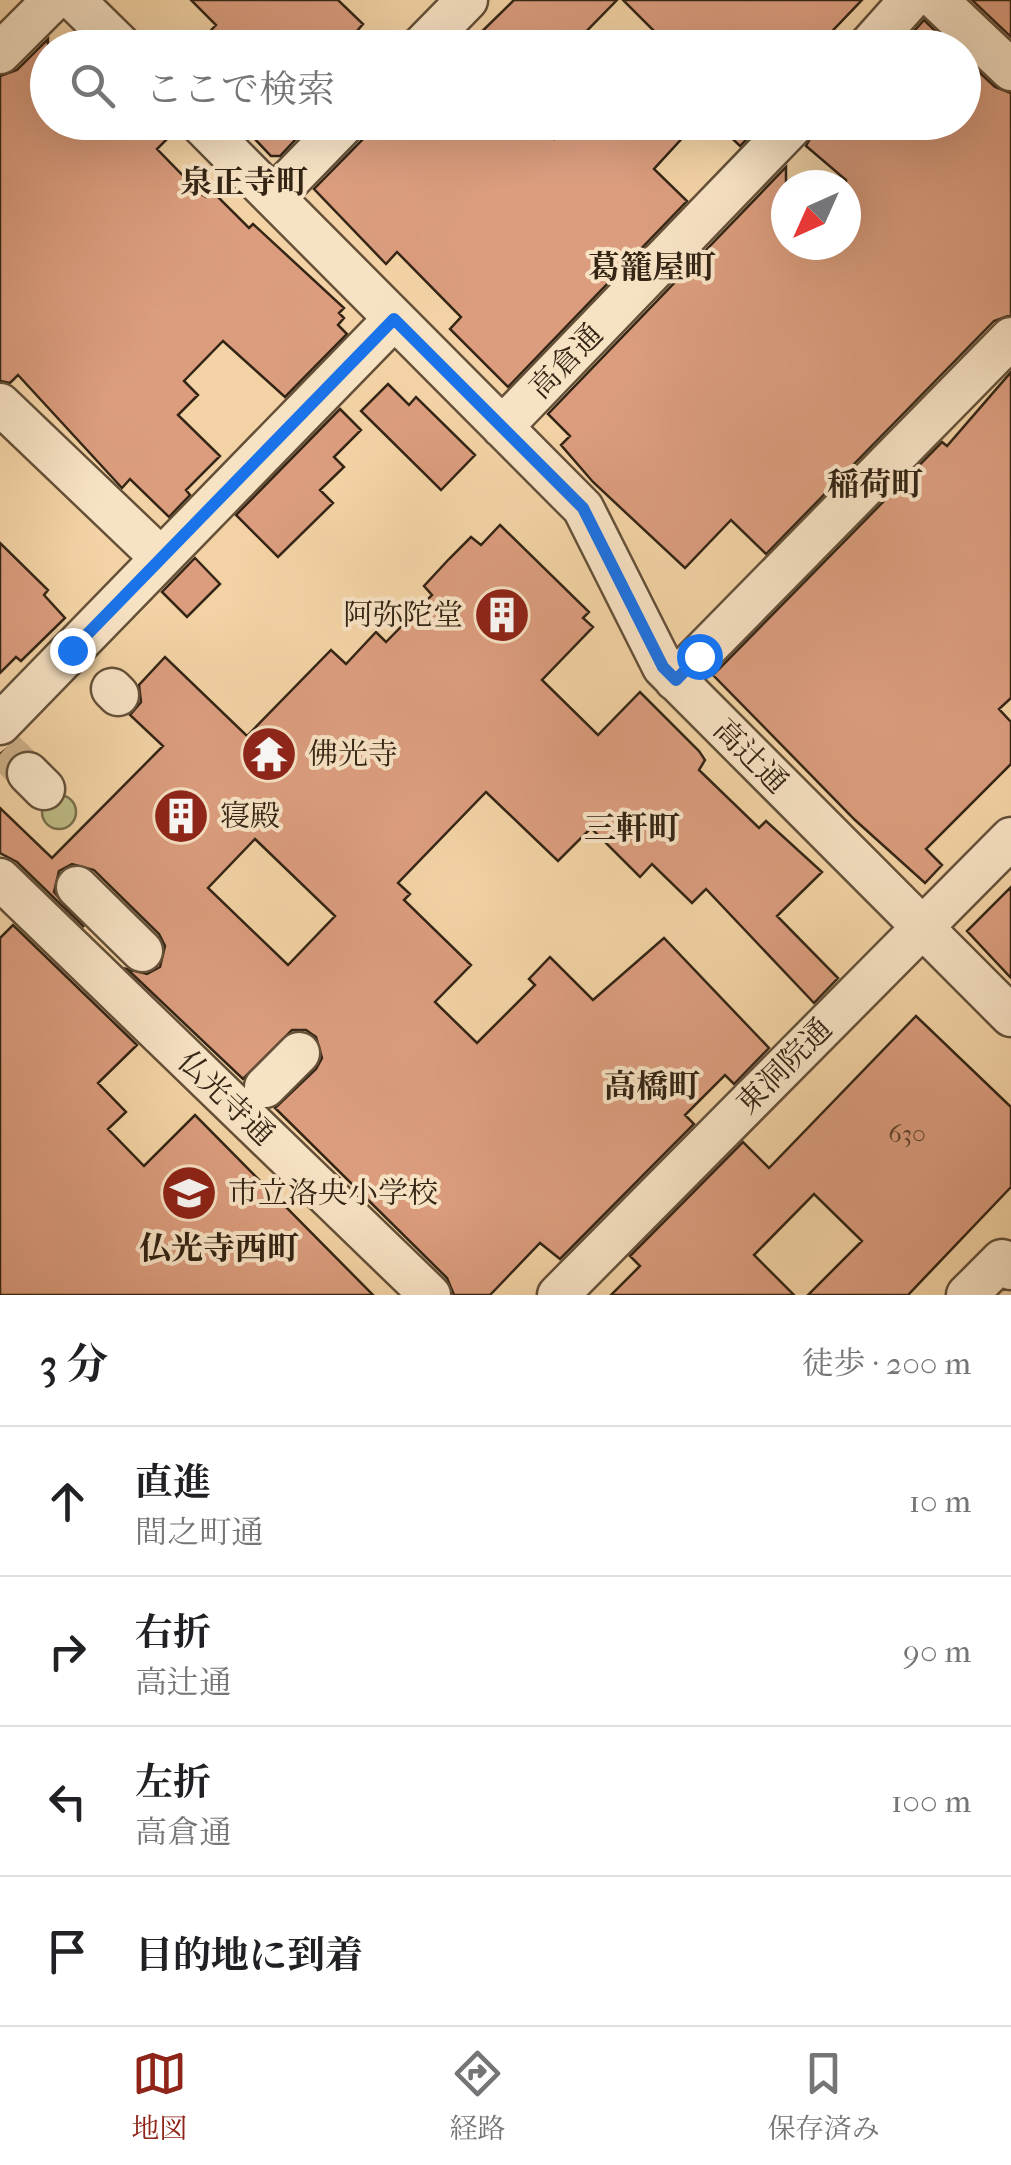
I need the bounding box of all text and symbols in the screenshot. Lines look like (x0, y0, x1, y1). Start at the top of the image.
search box (30, 30, 981, 140)
icon: search (65, 58, 120, 113)
text: ここで検索 (145, 67, 335, 112)
district label: 泉正寺町 (180, 164, 308, 201)
north arrow (771, 170, 861, 260)
district label: 葛籠屋町 (588, 249, 716, 286)
street label: 高倉通 (523, 317, 610, 406)
district label: 稲荷町 (827, 466, 923, 503)
building icon: 阿弥陀堂 (472, 585, 532, 645)
place label: 阿弥陀堂 (343, 598, 463, 633)
route end (50, 628, 96, 674)
route start (677, 634, 723, 680)
street label: 高辻通 (706, 712, 795, 801)
temple icon: 佛光寺 (239, 724, 299, 784)
place label: 佛光寺 (308, 737, 398, 772)
building icon: 寝殿 (151, 786, 211, 846)
place label: 寝殿 (220, 799, 280, 834)
district label: 三軒町 (584, 810, 680, 847)
street label: 東洞院通 (730, 1012, 839, 1121)
street label: 仏光寺通 (170, 1044, 281, 1153)
district label: 高橋町 (604, 1068, 700, 1105)
house number: 630 (888, 1119, 926, 1148)
school or university icon: 市立洛央小学校 (159, 1163, 219, 1223)
place label: 市立洛央小学校 (228, 1176, 438, 1211)
district label: 仏光寺西町 (139, 1230, 299, 1267)
text: 3 分 (40, 1340, 108, 1389)
text: 徒歩 · 200 m (802, 1345, 971, 1382)
text: 直進 (135, 1460, 211, 1505)
icon: ahead (40, 1474, 95, 1529)
text: 10 m (909, 1483, 971, 1520)
text: 間之町通 (135, 1514, 263, 1551)
text: 右折 (135, 1610, 211, 1655)
icon: right (40, 1624, 95, 1679)
text: 90 m (903, 1633, 971, 1670)
text: 高辻通 (135, 1664, 231, 1701)
text: 左折 (135, 1760, 211, 1805)
icon: left (40, 1774, 95, 1829)
text: 100 m (891, 1783, 971, 1820)
text: 高倉通 (135, 1814, 231, 1851)
icon: arrive (40, 1924, 95, 1979)
text: 目的地に到着 (135, 1933, 363, 1978)
tab: 地図 (131, 2046, 187, 2146)
tab: 経路 (449, 2046, 506, 2146)
tab: 保存済み (768, 2046, 880, 2146)

